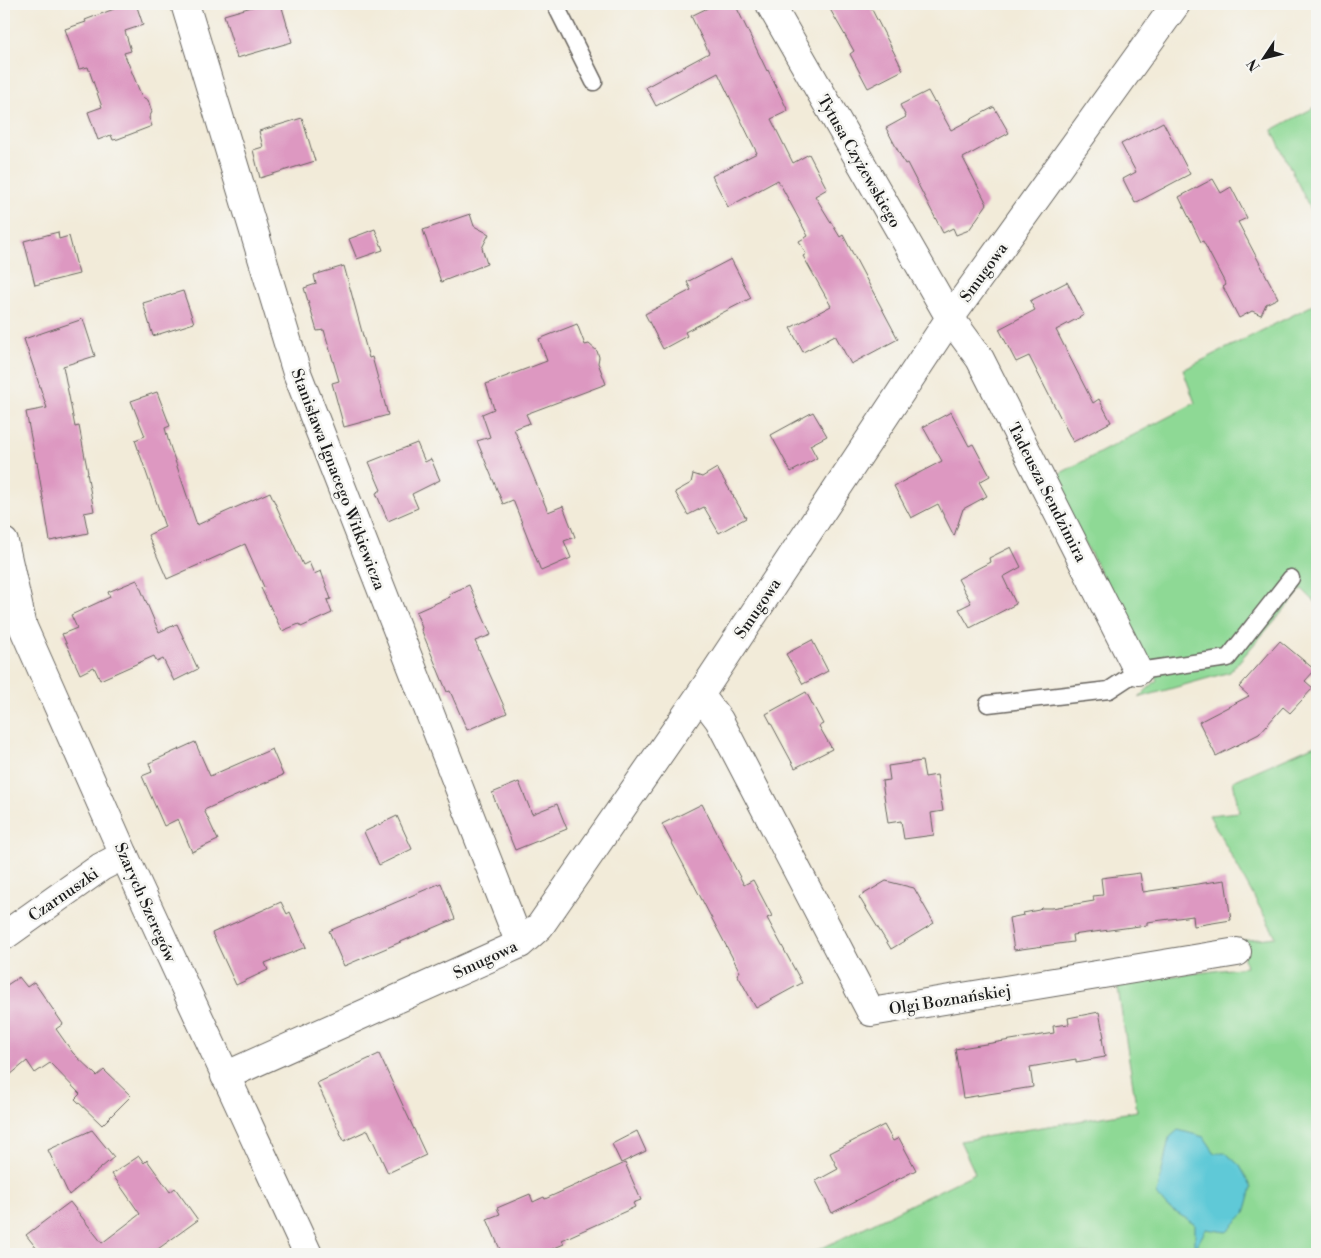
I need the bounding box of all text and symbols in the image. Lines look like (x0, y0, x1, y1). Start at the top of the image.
north arrow (1238, 32, 1288, 82)
text: N (1244, 55, 1265, 75)
street label: Tytusa Czyżewskiego (813, 91, 905, 232)
street label: Smugowa (956, 238, 1013, 306)
street label: Stanisława Ignacego Witkiewicza (287, 366, 390, 594)
street label: Tadeusza Sendzimira (1003, 419, 1091, 566)
street label: Smugowa (730, 574, 786, 643)
street label: Szarych Szeregów (110, 840, 181, 966)
street label: Czarnuszki (25, 863, 102, 926)
street label: Smugowa (450, 936, 522, 983)
street label: Olgi Boznańskiej (888, 980, 1013, 1020)

